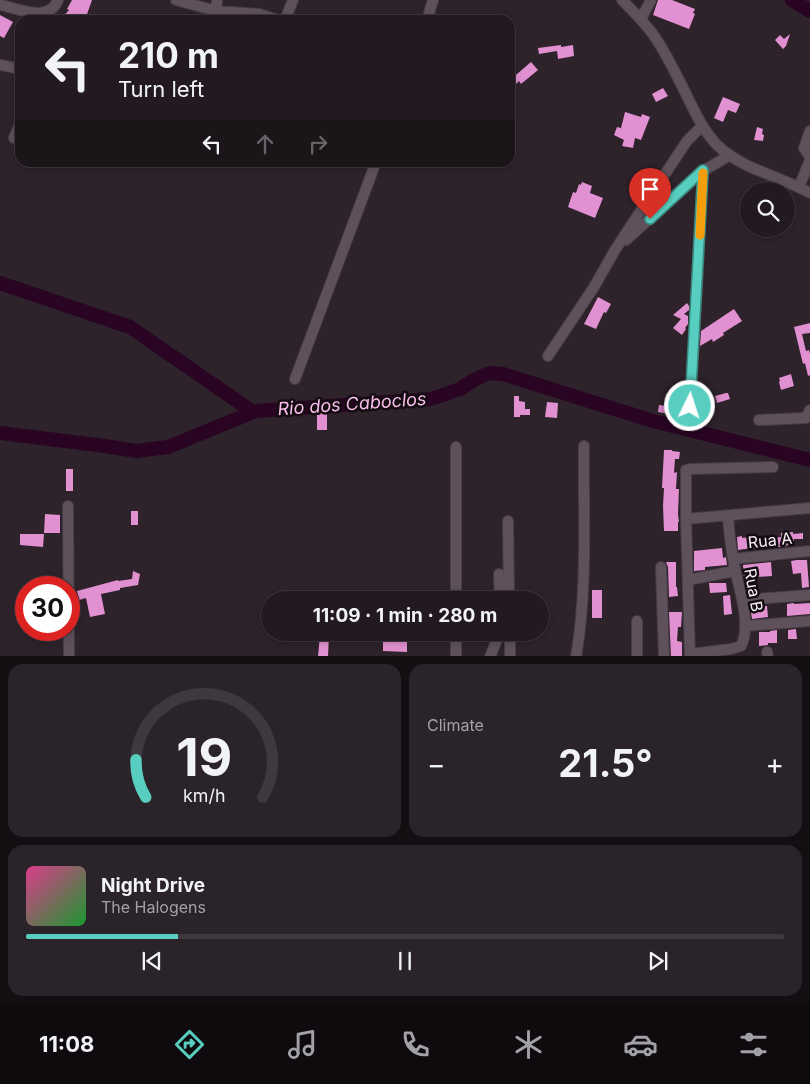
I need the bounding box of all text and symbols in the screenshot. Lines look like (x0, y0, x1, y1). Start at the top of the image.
text: 210 m (118, 34, 219, 76)
icon: left (35, 35, 100, 100)
text: Turn left (118, 76, 204, 102)
icon: left (198, 130, 226, 158)
icon: ahead (251, 130, 279, 158)
icon: right (304, 130, 332, 158)
pin (629, 168, 671, 219)
icon: arrive (636, 175, 664, 203)
map controls (740, 182, 795, 237)
button: search (740, 182, 795, 237)
position arrow (663, 379, 715, 431)
water label: Rio dos Caboclos (277, 388, 427, 419)
street label: Rua A (747, 528, 793, 552)
street label: Rua B (740, 567, 768, 613)
speed limit sign: 30 (15, 576, 80, 641)
text: 11:09 · 1 min · 280 m (313, 604, 497, 627)
text: Climate (427, 715, 484, 735)
text: 19 (176, 726, 233, 789)
text: 21.5° (558, 740, 653, 786)
text: − (427, 747, 446, 781)
text: + (765, 747, 784, 781)
text: km/h (183, 785, 226, 806)
text: Night Drive (101, 874, 205, 897)
text: The Halogens (101, 897, 206, 917)
icon: previous (138, 947, 166, 975)
icon: pause (391, 947, 419, 975)
icon: next (644, 947, 672, 975)
icon: directions (172, 1027, 207, 1062)
icon: music (285, 1027, 320, 1062)
icon: phone (398, 1027, 433, 1062)
icon: climate (511, 1027, 546, 1062)
icon: car (623, 1027, 658, 1062)
icon: filters (736, 1027, 771, 1062)
text: 11:08 (39, 1031, 94, 1057)

